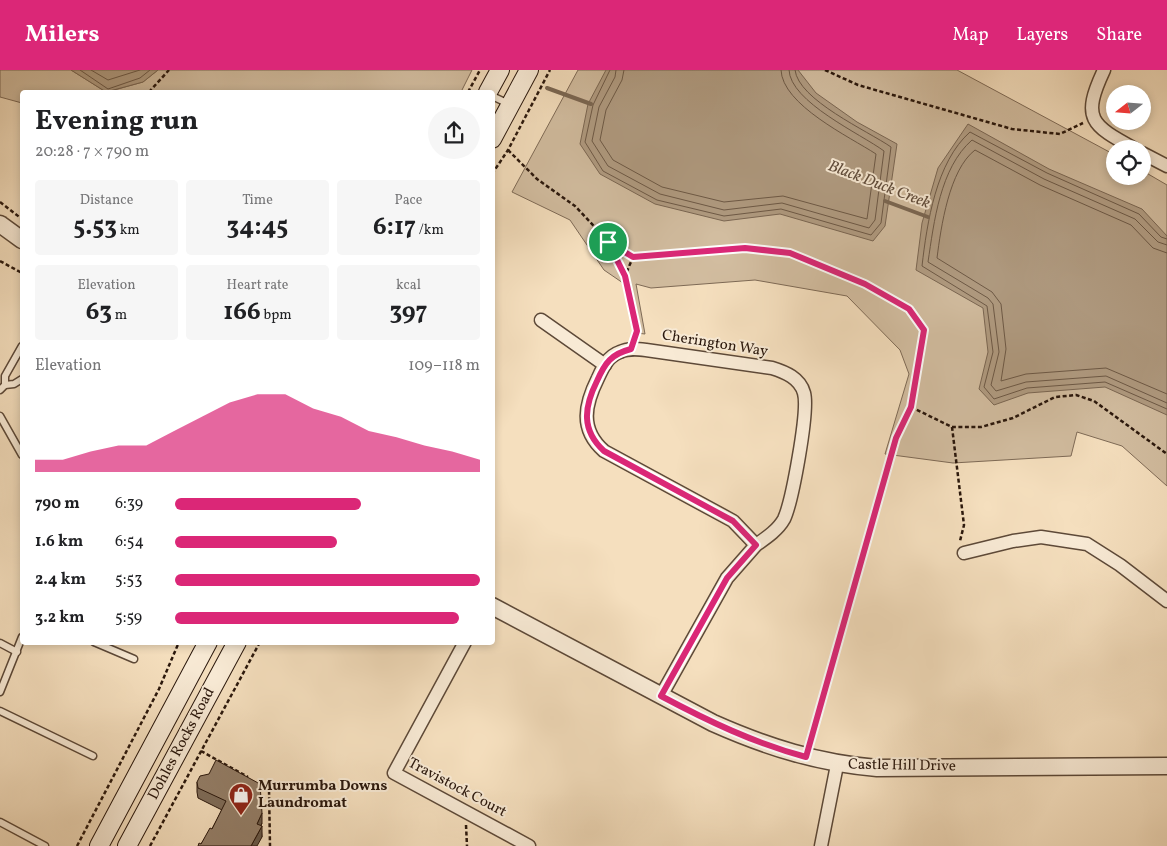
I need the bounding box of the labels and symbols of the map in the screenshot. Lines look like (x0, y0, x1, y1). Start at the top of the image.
north arrow (1106, 85, 1151, 130)
water label: Black Duck Creek (825, 155, 934, 215)
pin (587, 221, 629, 263)
street label: Cherington Way (661, 325, 769, 363)
street label: Dohles Rocks Road (144, 684, 220, 804)
street label: Travistock Court (404, 753, 510, 823)
street label: Castle Hill Drive (848, 755, 956, 777)
place label: Murrumba Downs Laundromat (258, 776, 387, 814)
shop icon: Murrumba Downs Laundromat (228, 782, 254, 816)

